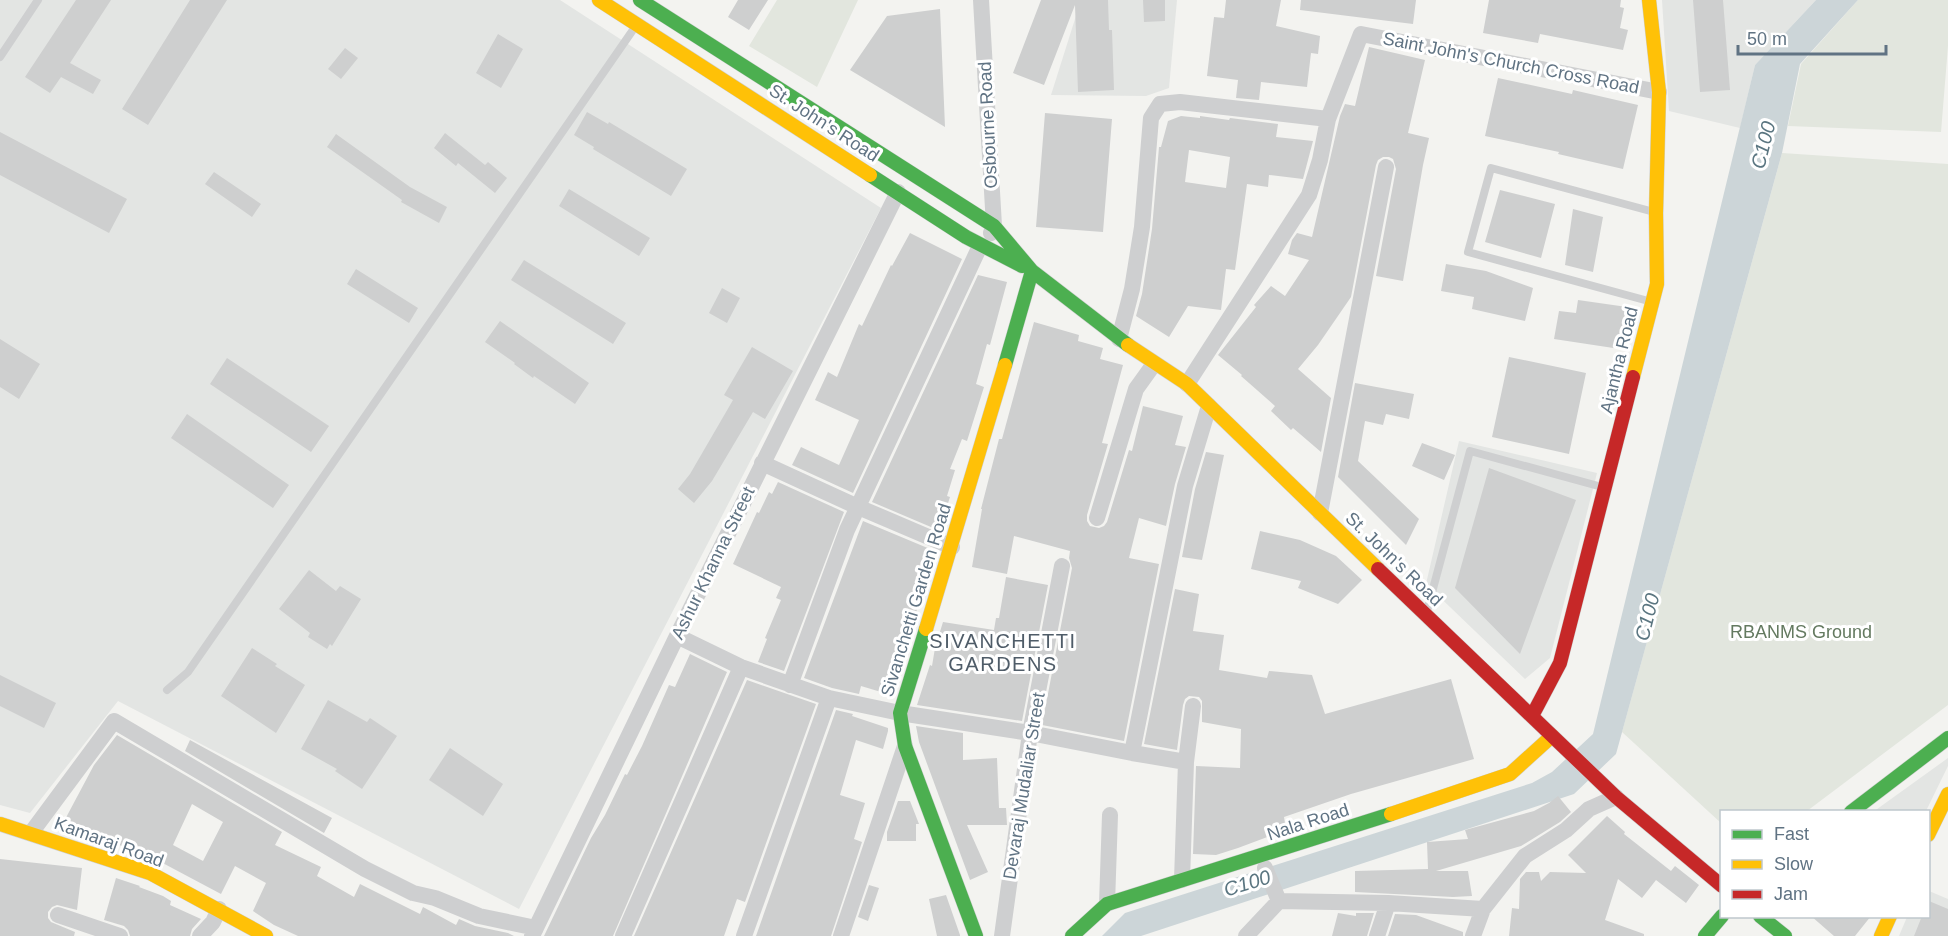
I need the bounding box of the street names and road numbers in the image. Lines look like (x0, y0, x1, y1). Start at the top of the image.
street label: Saint John's Church Cross Road (1381, 28, 1641, 98)
street label: Osbourne Road (975, 61, 1001, 189)
street label: St. John's Road (766, 80, 882, 166)
street label: Ajantha Road (1596, 305, 1642, 415)
street label: Ashur Khanna Street (667, 484, 759, 642)
street label: Sivanchetti Garden Road (877, 501, 955, 699)
street label: St. John's Road (1342, 508, 1446, 610)
street label: Devaraj Mudaliar Street (999, 691, 1049, 881)
street label: Nala Road (1264, 799, 1352, 845)
street label: Kamaraj Road (52, 813, 166, 871)

